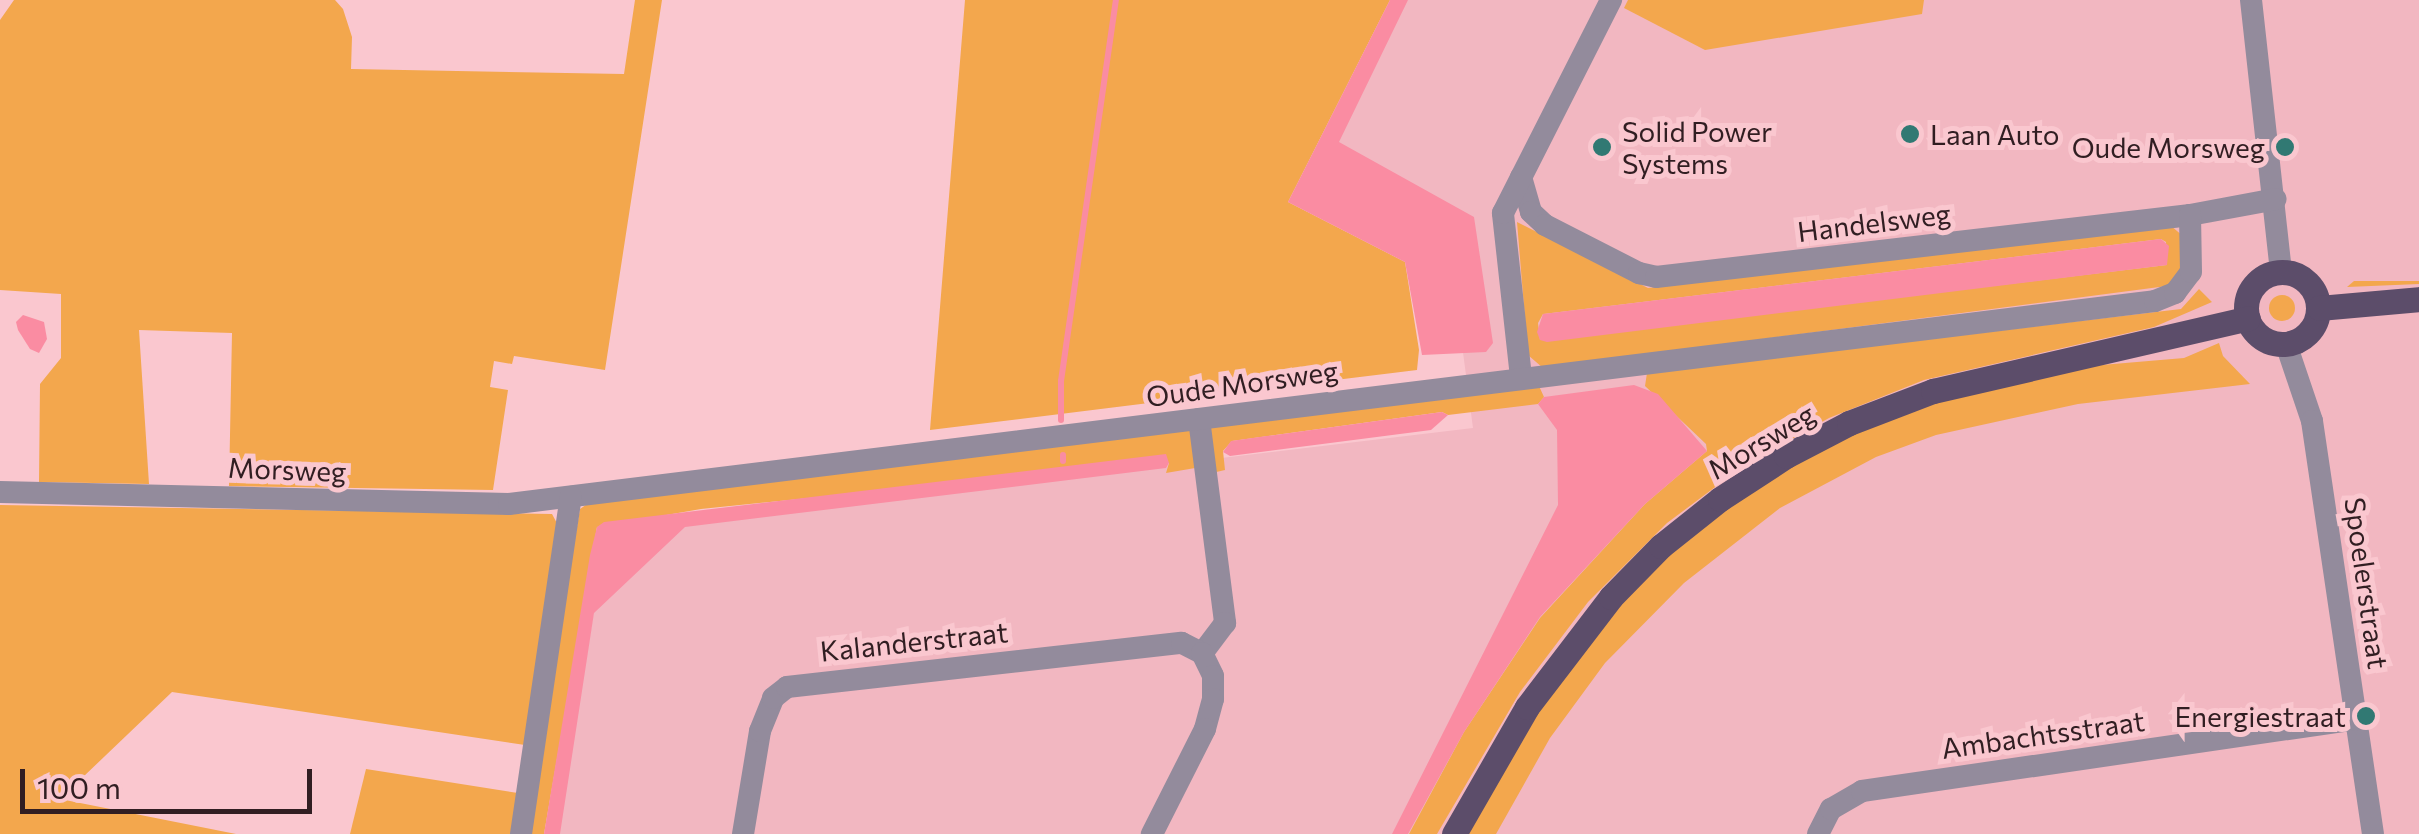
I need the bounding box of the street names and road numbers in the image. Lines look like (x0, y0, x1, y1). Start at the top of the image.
street label: Handelsweg (1796, 196, 1952, 248)
street label: Oude Morsweg (1144, 353, 1340, 413)
street label: Morsweg (1702, 396, 1820, 486)
street label: Morsweg (227, 450, 347, 488)
street label: Spoelerstraat (2338, 495, 2396, 671)
street label: Kalanderstraat (818, 614, 1010, 668)
street label: Ambachtsstraat (1939, 703, 2147, 765)

